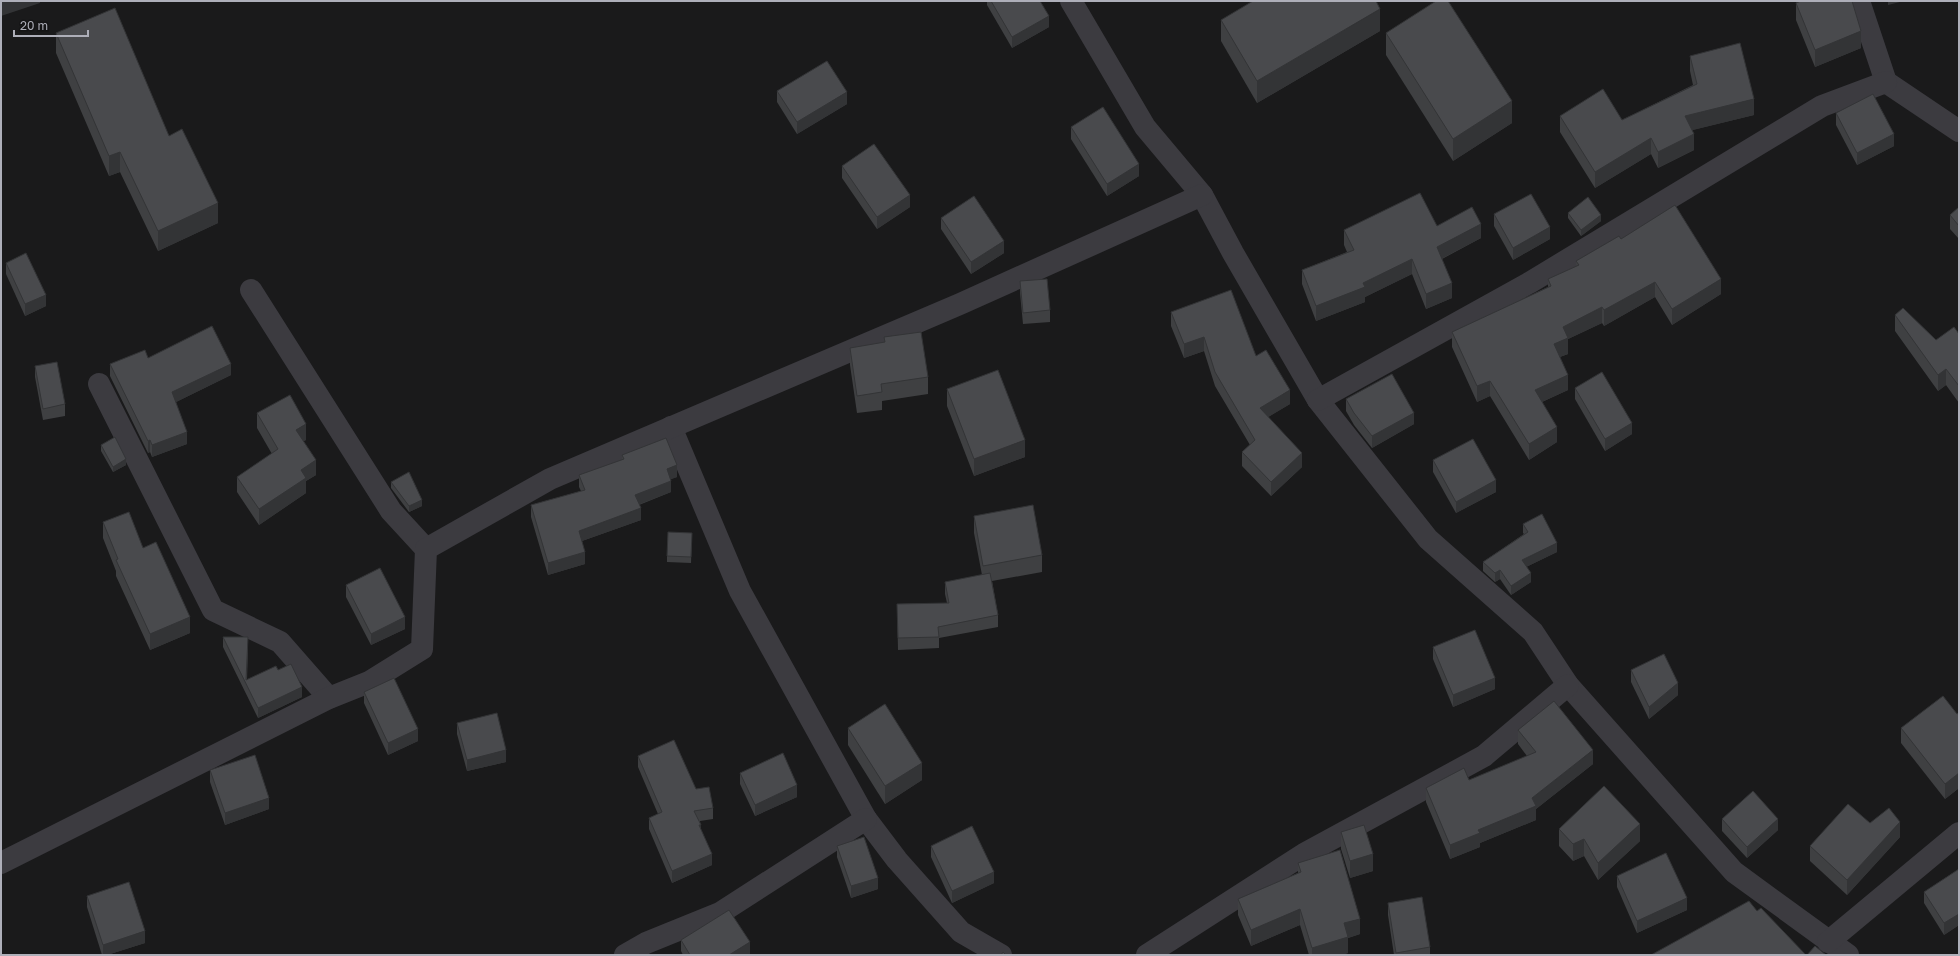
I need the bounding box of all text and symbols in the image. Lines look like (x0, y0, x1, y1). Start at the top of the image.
scale bar (14, 12, 88, 38)
text: 20 m (20, 18, 48, 33)

